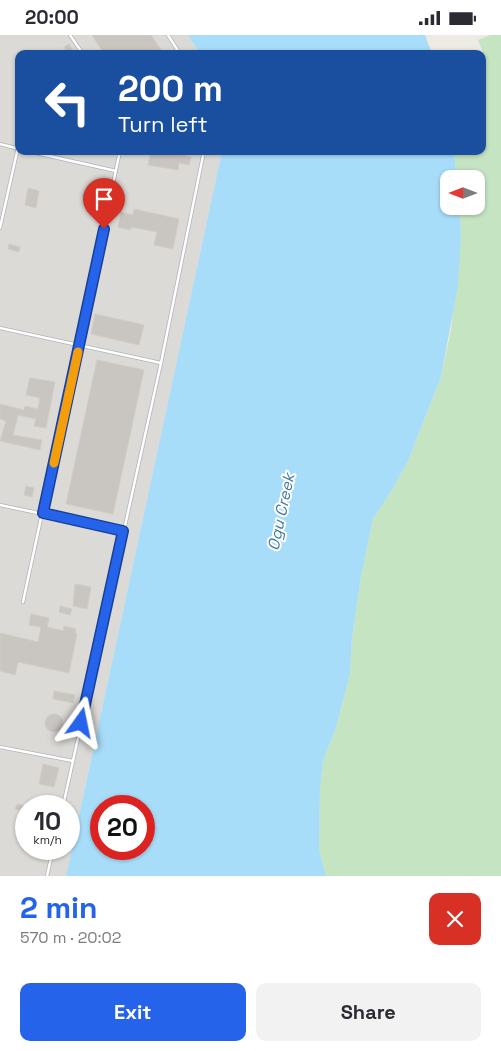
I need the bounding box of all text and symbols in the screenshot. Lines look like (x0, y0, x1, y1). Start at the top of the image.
text: 20:00 (25, 5, 79, 30)
text: 200 m (118, 67, 223, 111)
icon: left (35, 70, 100, 135)
text: Turn left (118, 110, 208, 138)
north arrow (440, 170, 485, 215)
map controls (440, 170, 485, 215)
pin (83, 178, 125, 229)
icon: arrive (90, 185, 118, 213)
water label: Ogu Creek (263, 469, 300, 553)
position arrow (54, 696, 106, 748)
speed limit sign: 20 (90, 795, 155, 860)
text: 10 (34, 805, 61, 837)
text: km/h (33, 832, 62, 848)
text: 2 min (20, 888, 98, 927)
button: close (429, 893, 481, 945)
text: 570 m · 20:02 (20, 927, 122, 948)
button: Exit (20, 983, 246, 1041)
button: Share (256, 983, 481, 1041)

